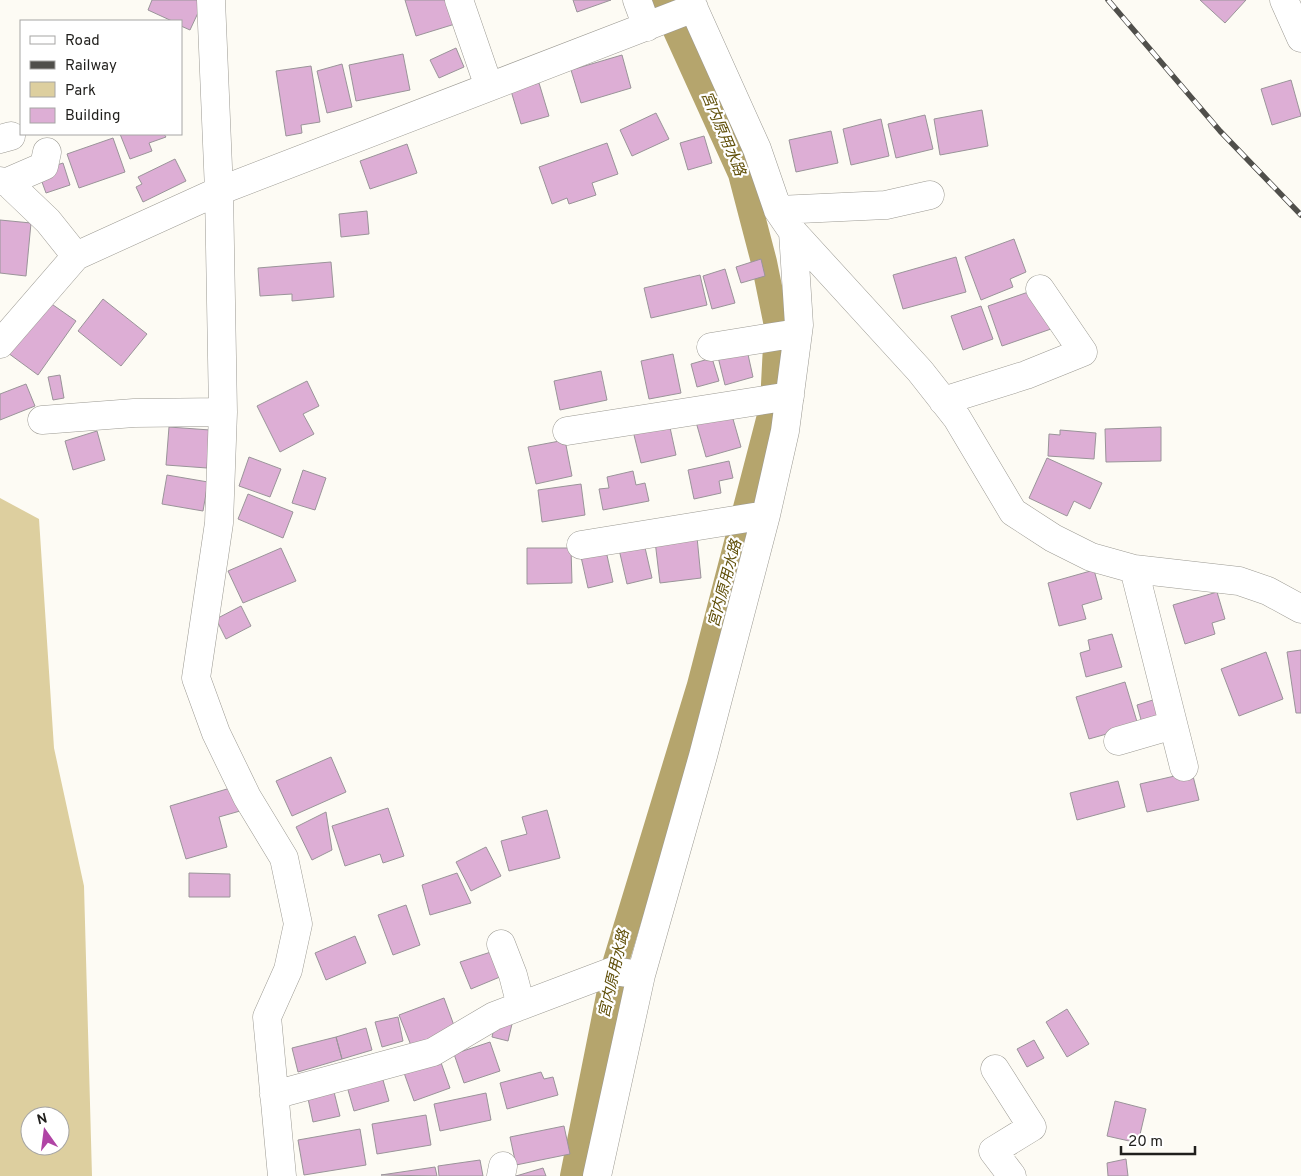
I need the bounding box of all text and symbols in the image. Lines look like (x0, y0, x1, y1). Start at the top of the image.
legend (20, 20, 182, 135)
text: Road (65, 32, 100, 51)
text: Railway (65, 57, 117, 76)
text: Park (65, 82, 96, 101)
water label: 宮内原用水路 (696, 89, 749, 181)
text: Building (65, 107, 120, 126)
water label: 宮内原用水路 (705, 536, 747, 630)
water label: 宮内原用水路 (596, 926, 635, 1020)
north arrow (20, 1106, 70, 1156)
text: N (35, 1110, 49, 1129)
scale bar (1121, 1124, 1195, 1156)
text: 20 m (1128, 1133, 1163, 1152)

